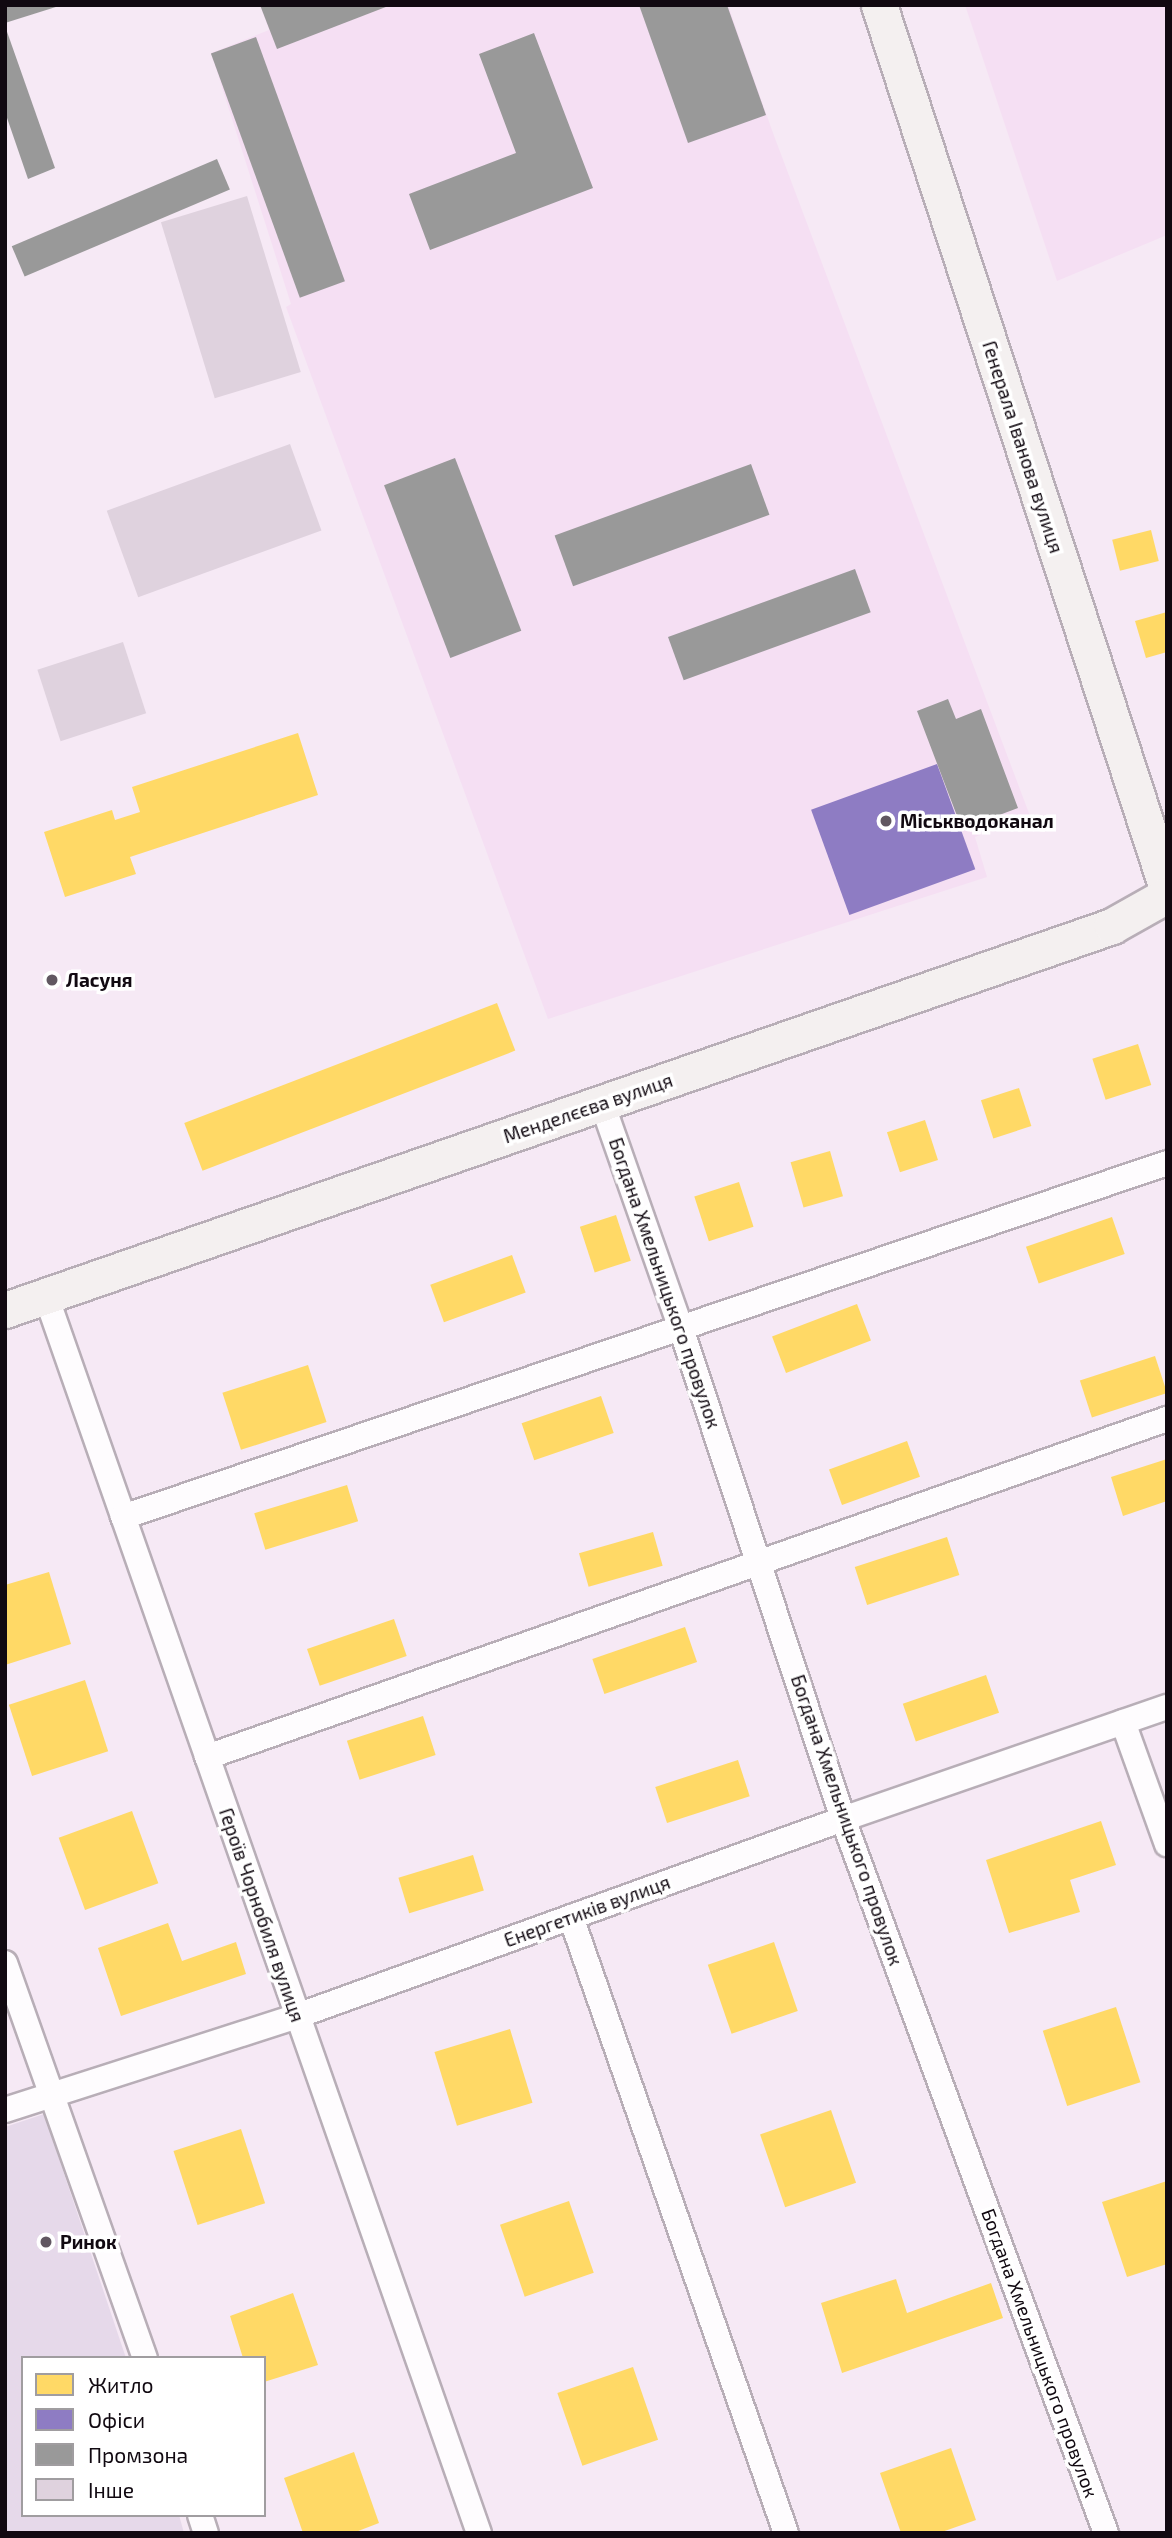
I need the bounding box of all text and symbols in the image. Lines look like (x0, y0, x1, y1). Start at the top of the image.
street label: Генерала Іванова вулиця (978, 338, 1068, 556)
place label: Міськводоканал (900, 810, 1054, 832)
marker: Міськводоканал (878, 813, 894, 829)
place label: Ласуня (66, 969, 133, 991)
marker: Ласуня (44, 972, 60, 988)
street label: Менделєєва вулиця (500, 1068, 676, 1148)
street label: Богдана Хмельницького провулок (604, 1135, 726, 1431)
street label: Богдана Хмельницького провулок (786, 1672, 908, 1968)
street label: Героїв Чорнобиля вулиця (215, 1805, 309, 2025)
street label: Енергетиків вулиця (501, 1870, 673, 1952)
street label: Богдана Хмельницького провулок (977, 2205, 1103, 2501)
place label: Ринок (60, 2231, 117, 2253)
marker: Ринок (38, 2234, 54, 2250)
legend (21, 2356, 266, 2517)
text: Житло (88, 2372, 153, 2397)
text: Офіси (88, 2407, 145, 2432)
text: Промзона (88, 2442, 188, 2467)
text: Інше (88, 2477, 134, 2502)

